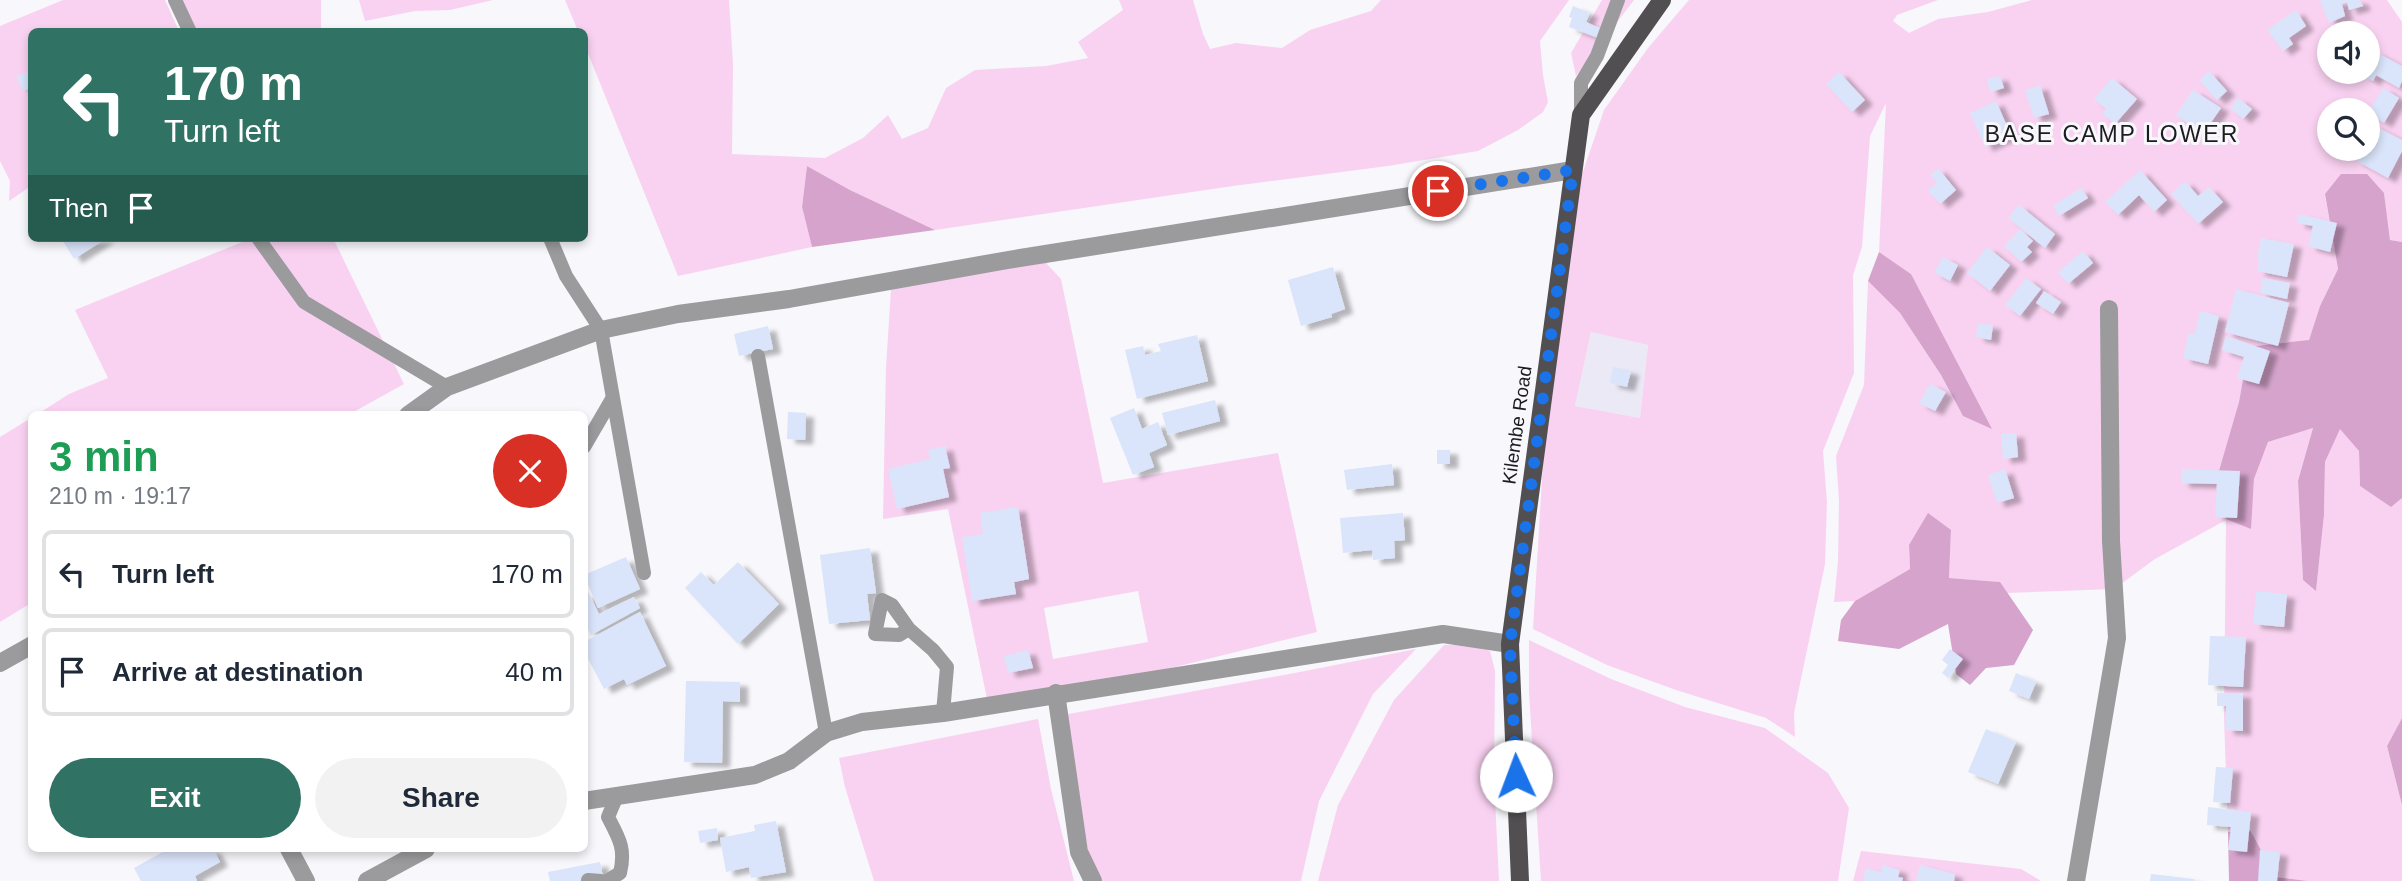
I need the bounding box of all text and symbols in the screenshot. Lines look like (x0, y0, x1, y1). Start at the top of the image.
map controls (2317, 21, 2380, 161)
button: sound (2317, 21, 2380, 84)
icon: left (49, 56, 140, 147)
text: 170 m (164, 56, 303, 110)
button: search (2317, 98, 2380, 161)
text: Turn left (164, 113, 280, 149)
district label: BASE CAMP LOWER (1985, 121, 2239, 147)
pin (1408, 161, 1468, 221)
icon: arrive (1419, 172, 1457, 210)
icon: arrive (122, 189, 160, 227)
text: Then (49, 193, 108, 223)
street label: Kilembe Road (1498, 364, 1536, 486)
text: 3 min (49, 433, 159, 480)
button: close (493, 434, 567, 508)
text: 210 m · 19:17 (49, 483, 191, 509)
icon: left (53, 555, 91, 593)
text: Turn left (112, 559, 214, 589)
text: 170 m (491, 559, 563, 589)
icon: arrive (53, 653, 91, 691)
text: Arrive at destination (112, 657, 363, 687)
text: 40 m (505, 657, 563, 687)
position arrow (1479, 739, 1553, 813)
button: Exit (49, 758, 301, 838)
button: Share (315, 758, 567, 838)

